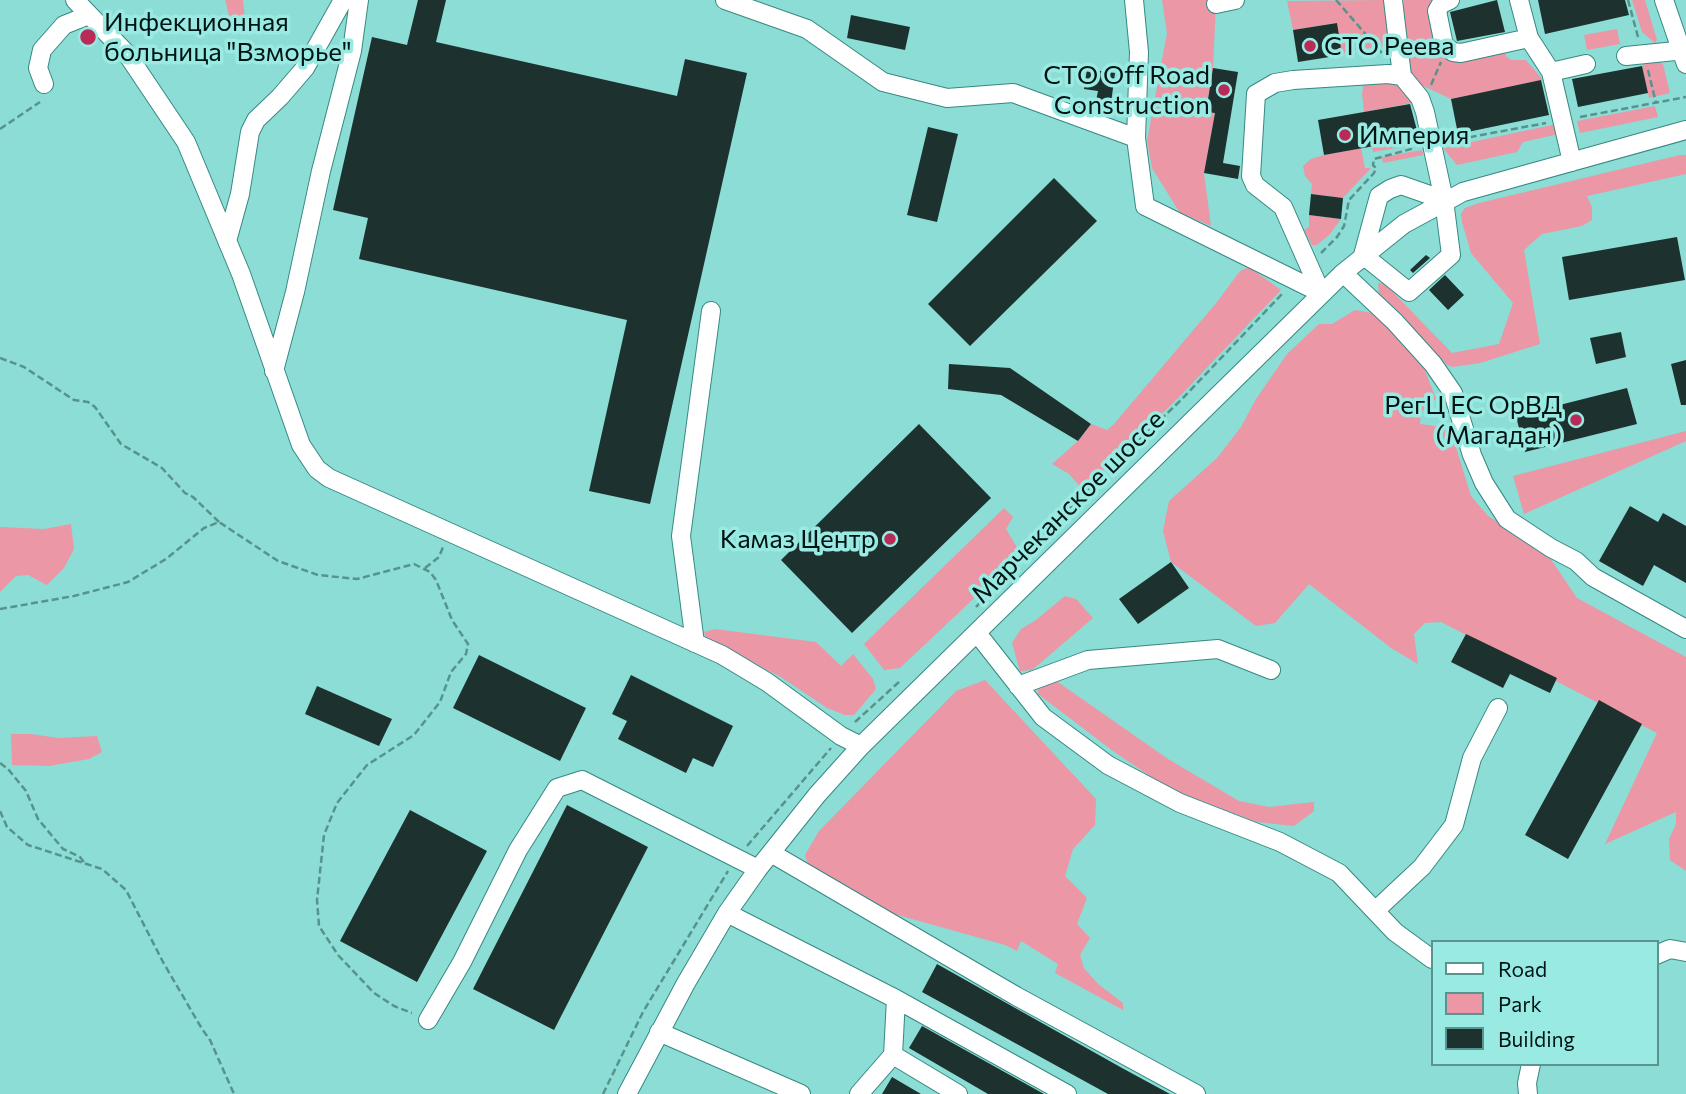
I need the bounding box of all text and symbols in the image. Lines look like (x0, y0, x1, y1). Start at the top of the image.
place label: Инфекционная больница "Взморье" (104, 6, 352, 68)
marker: Инфекционная больница "Взморье" (78, 27, 98, 47)
place label: СТО Реева (1324, 30, 1454, 62)
marker: СТО Реева (1302, 38, 1318, 54)
place label: СТО Off Road Construction (1043, 59, 1210, 120)
marker: СТО Off Road Construction (1216, 82, 1232, 98)
place label: Империя (1359, 119, 1469, 151)
marker: Империя (1337, 127, 1353, 143)
place label: РегЦ ЕС ОрВД (Магадан) (1384, 389, 1562, 450)
street label: Марчеканское шоссе (965, 404, 1171, 610)
marker: РегЦ ЕС ОрВД (Магадан) (1568, 412, 1584, 428)
place label: Камаз Центр (720, 523, 876, 555)
marker: Камаз Центр (882, 531, 898, 547)
legend (1430, 940, 1658, 1066)
text: Road (1498, 956, 1547, 981)
text: Park (1498, 991, 1542, 1016)
text: Building (1498, 1026, 1575, 1051)

